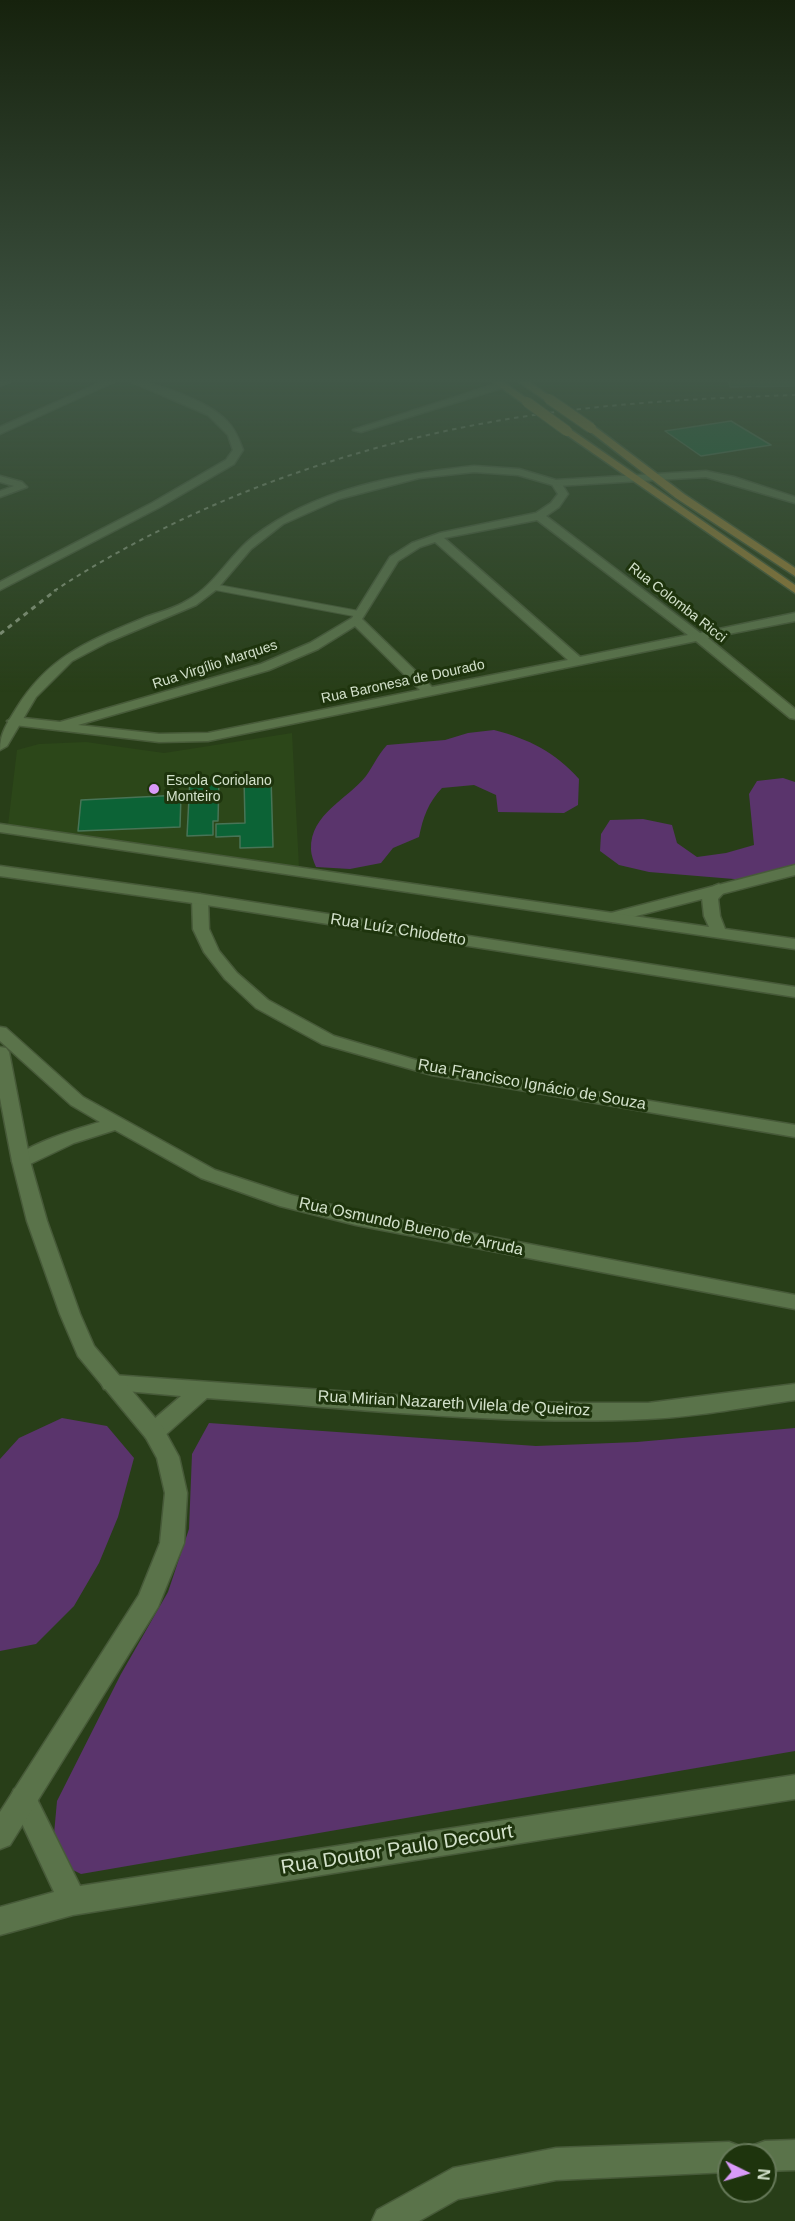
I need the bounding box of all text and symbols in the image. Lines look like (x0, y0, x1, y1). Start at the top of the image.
street label: Rua Colomba Ricci (625, 559, 729, 647)
street label: Rua Virgílio Marques (150, 637, 280, 693)
street label: Rua Baronesa de Dourado (320, 656, 486, 708)
place label: Escola Coriolano Monteiro (166, 773, 272, 806)
marker: Escola Coriolano Monteiro (147, 782, 161, 796)
street label: Rua Luíz Chiodetto (329, 910, 467, 950)
street label: Rua Francisco Ignácio de Souza (416, 1055, 648, 1115)
street label: Rua Osmundo Bueno de Arruda (297, 1194, 525, 1260)
street label: Rua Mirian Nazareth Vilela de Queiroz (317, 1387, 591, 1421)
street label: Rua Doutor Paulo Decourt (279, 1820, 515, 1880)
north arrow (717, 2143, 777, 2203)
text: N (754, 2168, 772, 2181)

